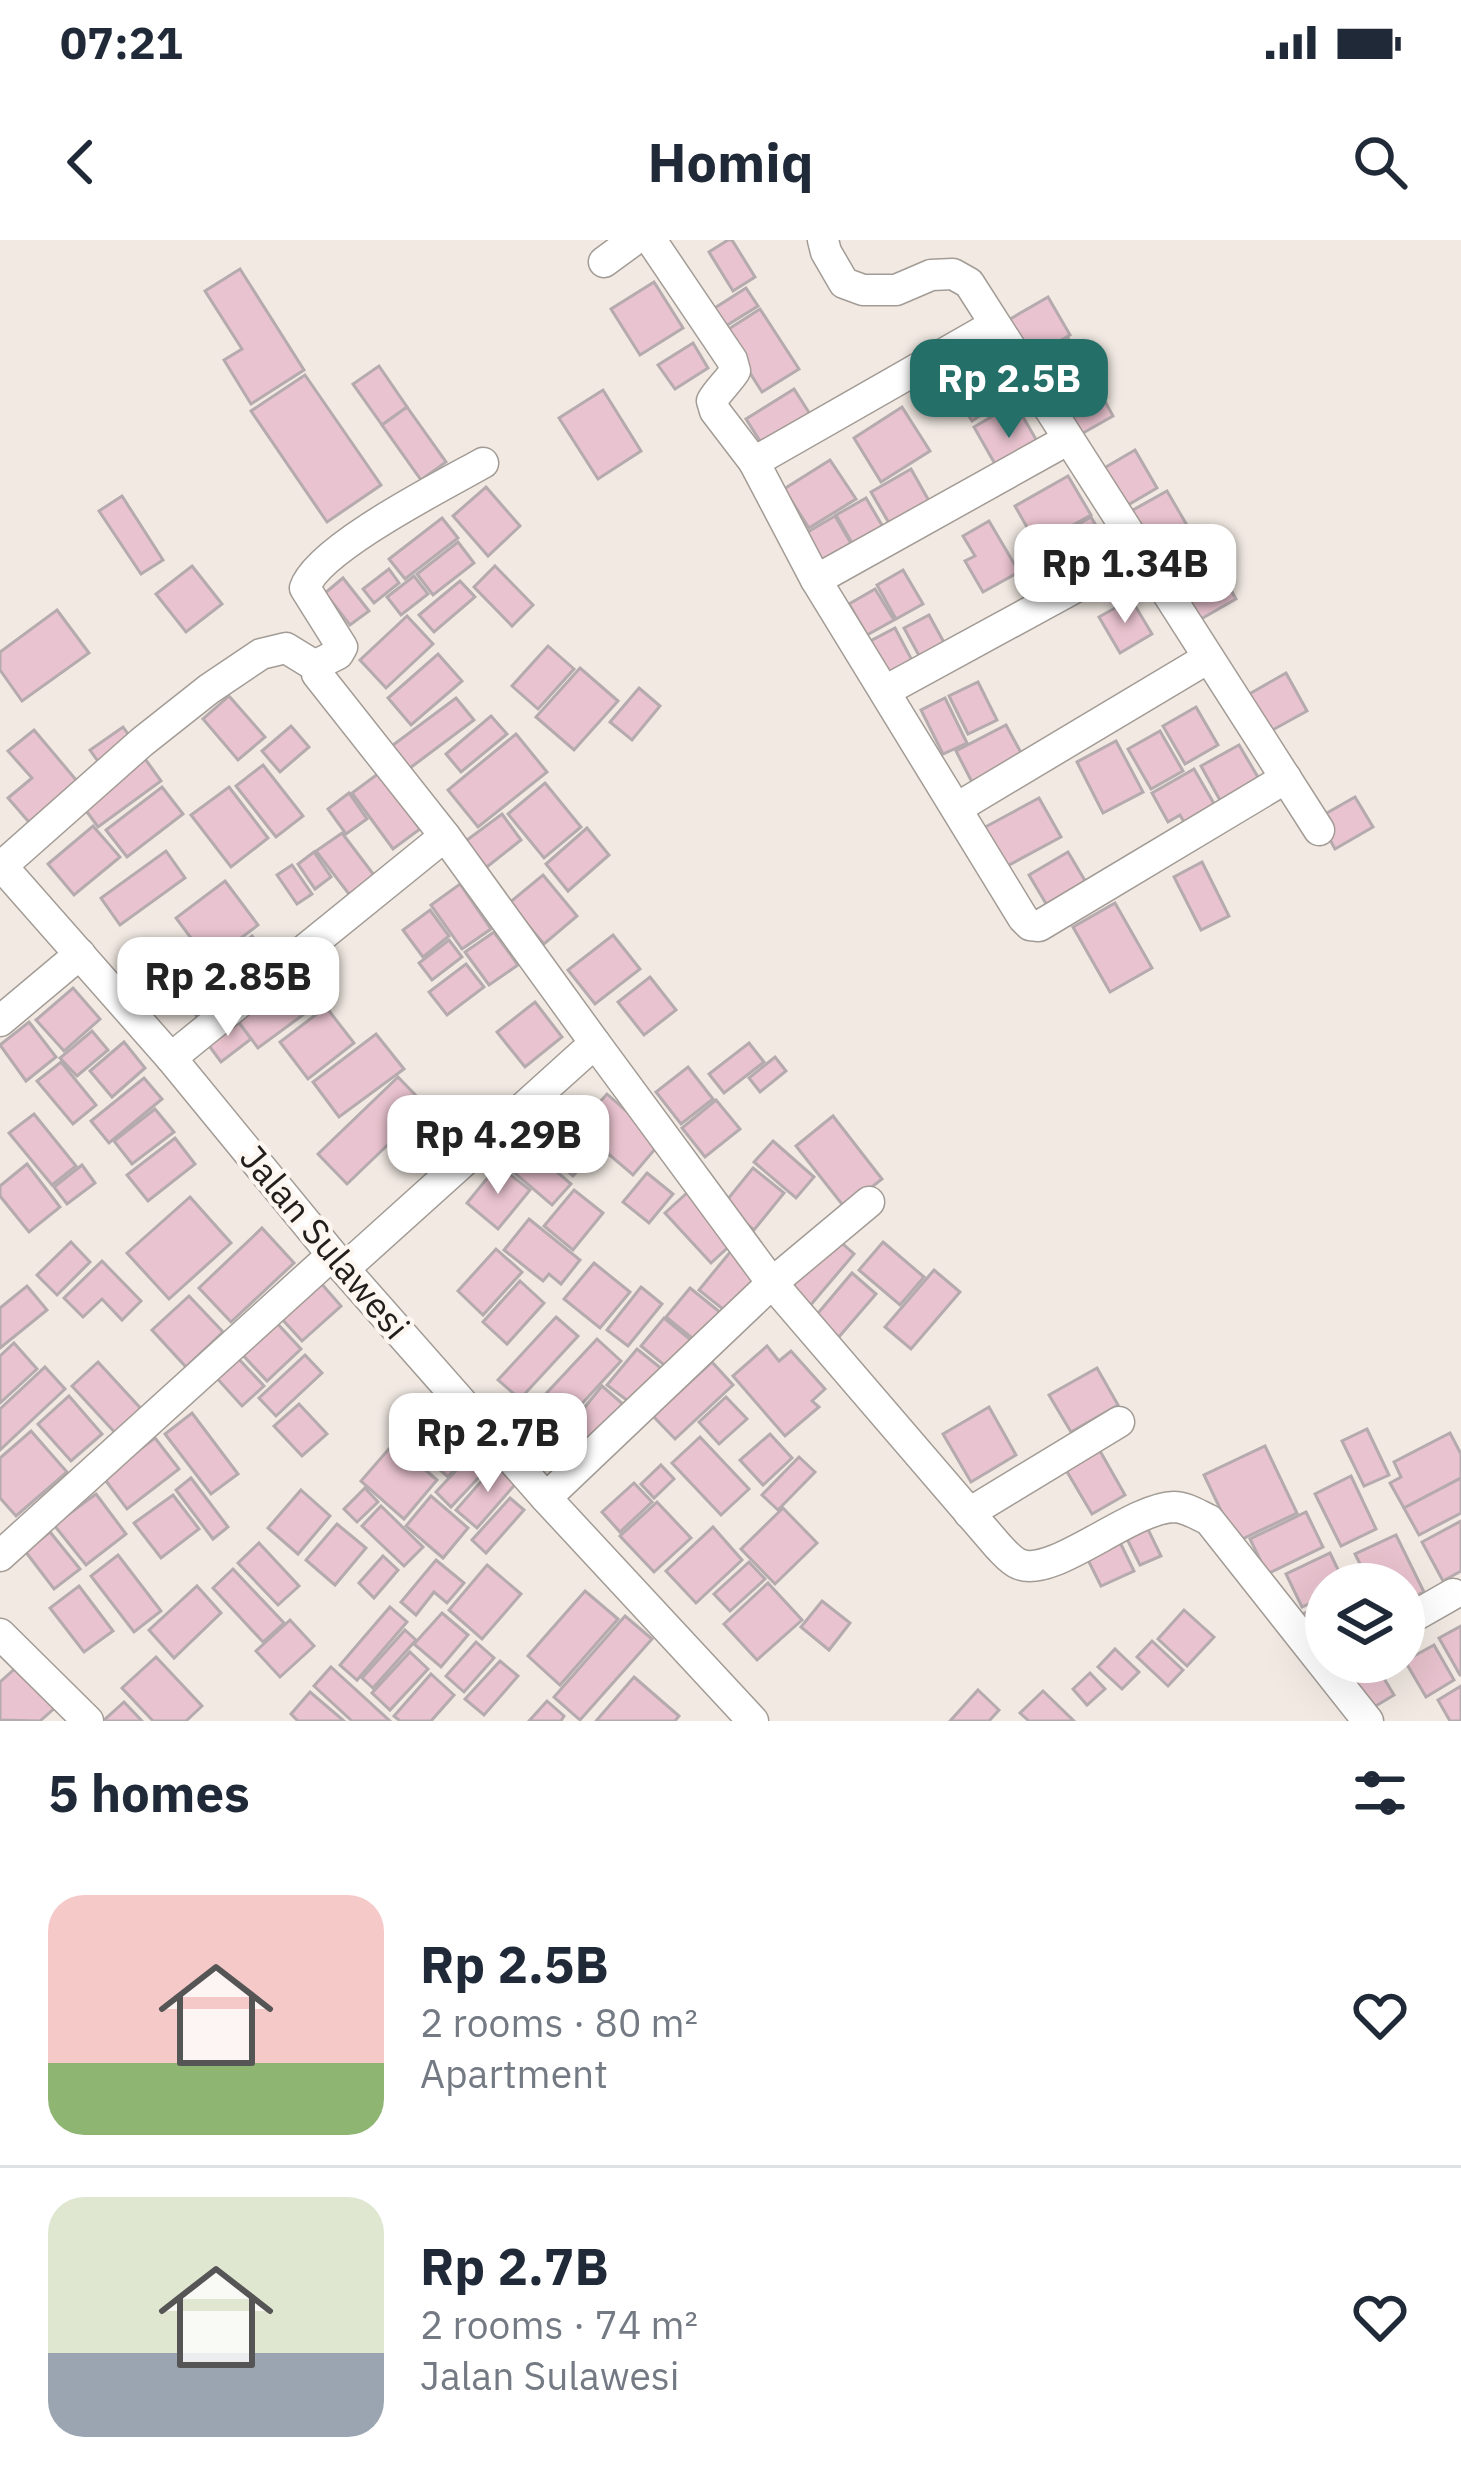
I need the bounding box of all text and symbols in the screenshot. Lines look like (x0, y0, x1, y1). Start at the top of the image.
text: 07:21 (60, 13, 183, 71)
text: Homiq (647, 127, 814, 197)
icon: back (48, 129, 114, 195)
icon: search (1347, 129, 1413, 195)
pin: Rp 2.5B (898, 339, 1120, 441)
text: Rp 2.5B (937, 352, 1081, 403)
pin: Rp 1.34B (1001, 524, 1249, 626)
text: Rp 1.34B (1041, 537, 1209, 588)
pin: Rp 2.85B (104, 937, 352, 1039)
text: Rp 2.85B (144, 950, 312, 1001)
pin: Rp 4.29B (374, 1095, 622, 1197)
text: Rp 4.29B (414, 1108, 582, 1159)
street label: Jalan Sulawesi (230, 1135, 420, 1349)
pin: Rp 2.7B (377, 1393, 599, 1495)
text: Rp 2.7B (416, 1406, 560, 1457)
map controls (1305, 1563, 1425, 1683)
button: layers (1305, 1563, 1425, 1683)
text: 5 homes (48, 1760, 250, 1826)
icon: filters (1347, 1760, 1413, 1826)
text: Rp 2.5B (420, 1931, 608, 1997)
icon: home (144, 1943, 288, 2087)
icon: heart (1347, 1982, 1413, 2048)
text: 2 rooms · 80 m² (420, 1997, 698, 2048)
text: Apartment (420, 2048, 608, 2099)
text: Rp 2.7B (420, 2233, 608, 2299)
icon: home (144, 2245, 288, 2389)
icon: heart (1347, 2284, 1413, 2350)
text: 2 rooms · 74 m² (420, 2299, 698, 2350)
text: Jalan Sulawesi (420, 2350, 680, 2401)

